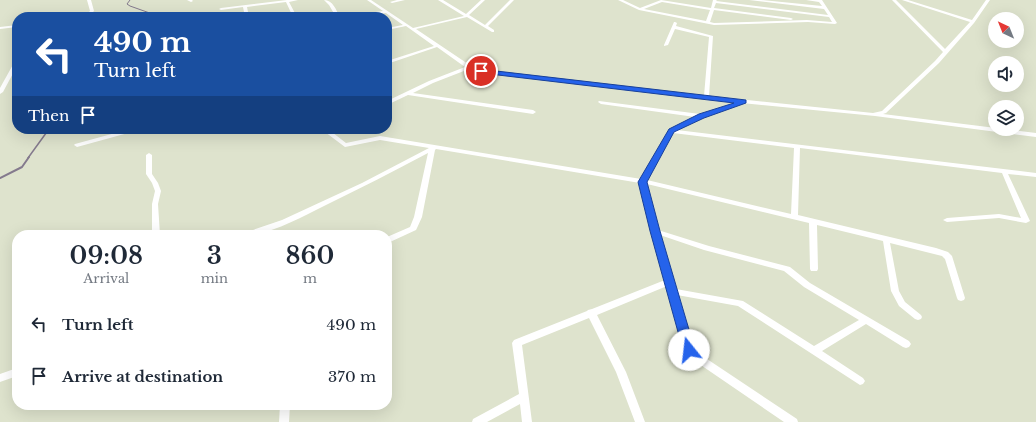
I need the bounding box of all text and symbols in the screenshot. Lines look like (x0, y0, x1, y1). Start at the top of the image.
north arrow (988, 12, 1024, 48)
map controls (988, 12, 1024, 136)
text: 490 m (94, 25, 191, 60)
icon: left (28, 28, 80, 80)
pin (464, 54, 498, 88)
button: sound (988, 56, 1024, 92)
text: Turn left (94, 60, 176, 82)
icon: arrive (470, 60, 492, 82)
button: layers (988, 100, 1024, 136)
icon: arrive (77, 104, 99, 126)
text: Then (28, 106, 69, 125)
text: 09:08 (70, 241, 143, 270)
text: 3 (207, 241, 222, 270)
text: 860 (286, 241, 334, 270)
text: Arrival (83, 270, 129, 287)
text: min (201, 270, 228, 287)
text: m (303, 270, 317, 287)
icon: left (28, 313, 50, 335)
text: Turn left (62, 315, 133, 334)
text: 490 m (326, 315, 376, 334)
position arrow (668, 329, 710, 371)
icon: arrive (28, 365, 50, 387)
text: Arrive at destination (62, 367, 223, 386)
text: 370 m (328, 367, 376, 386)

